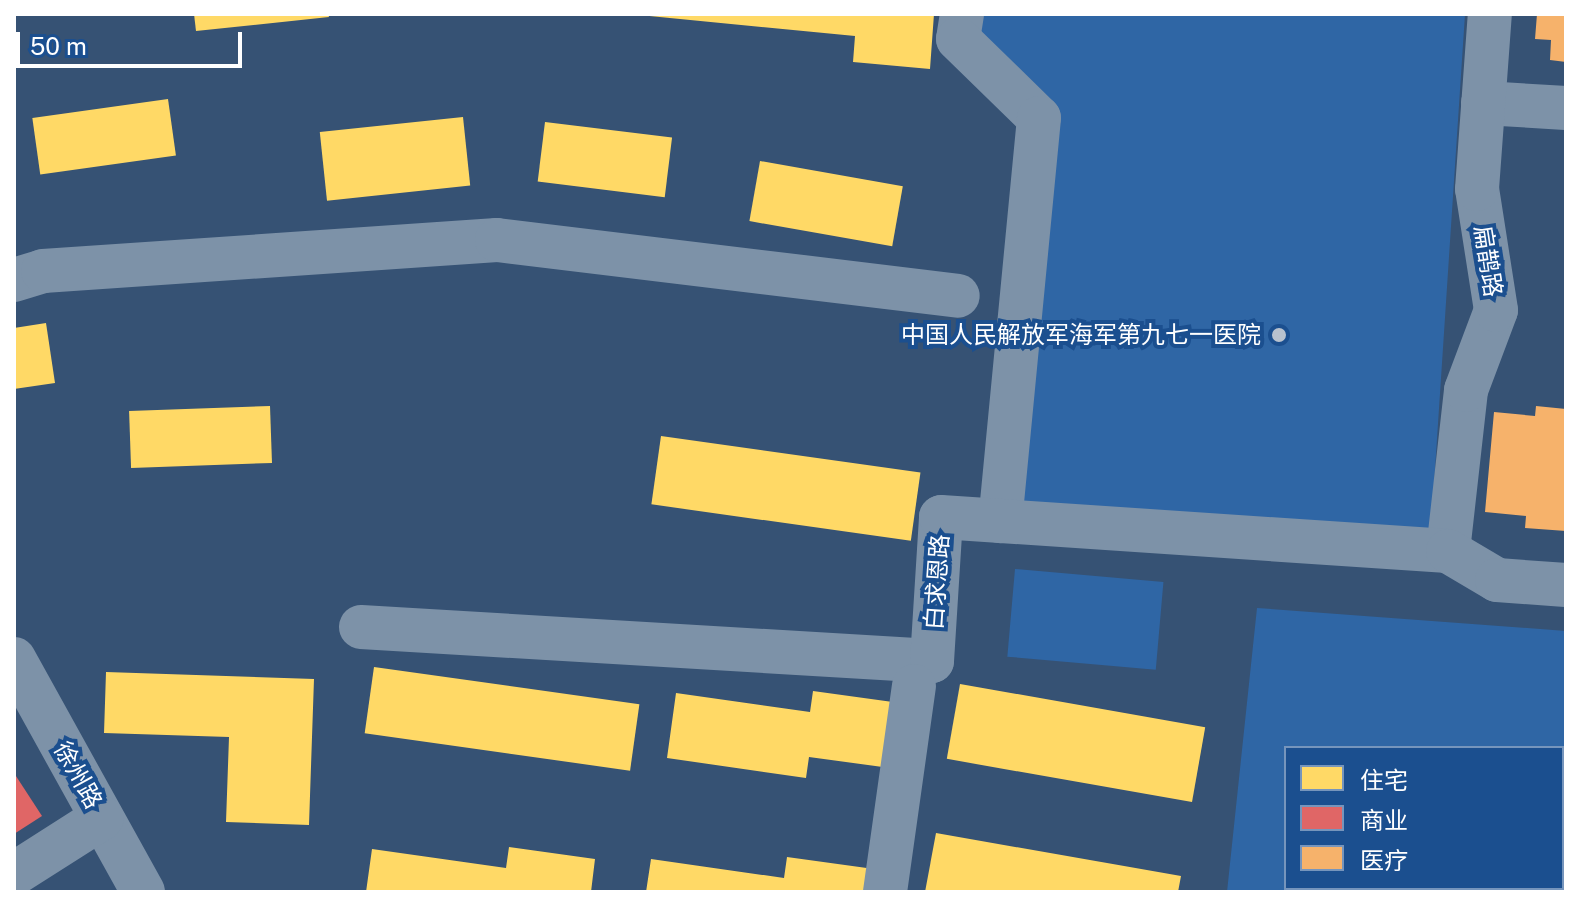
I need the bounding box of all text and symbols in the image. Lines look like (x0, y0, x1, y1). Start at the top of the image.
scale bar (20, 16, 246, 66)
text: 50 m (30, 32, 87, 60)
street label: 扁鹊路 (1468, 223, 1508, 299)
place label: 中国人民解放军海军第九七一医院 (901, 321, 1261, 349)
marker: 中国人民解放军海军第九七一医院 (1268, 324, 1290, 346)
street label: 白求恩路 (919, 533, 955, 631)
street label: 徐州路 (48, 737, 108, 813)
legend (1284, 746, 1564, 890)
text: 住宅 (1360, 766, 1408, 794)
text: 商业 (1360, 806, 1408, 834)
text: 医疗 (1360, 846, 1408, 874)

